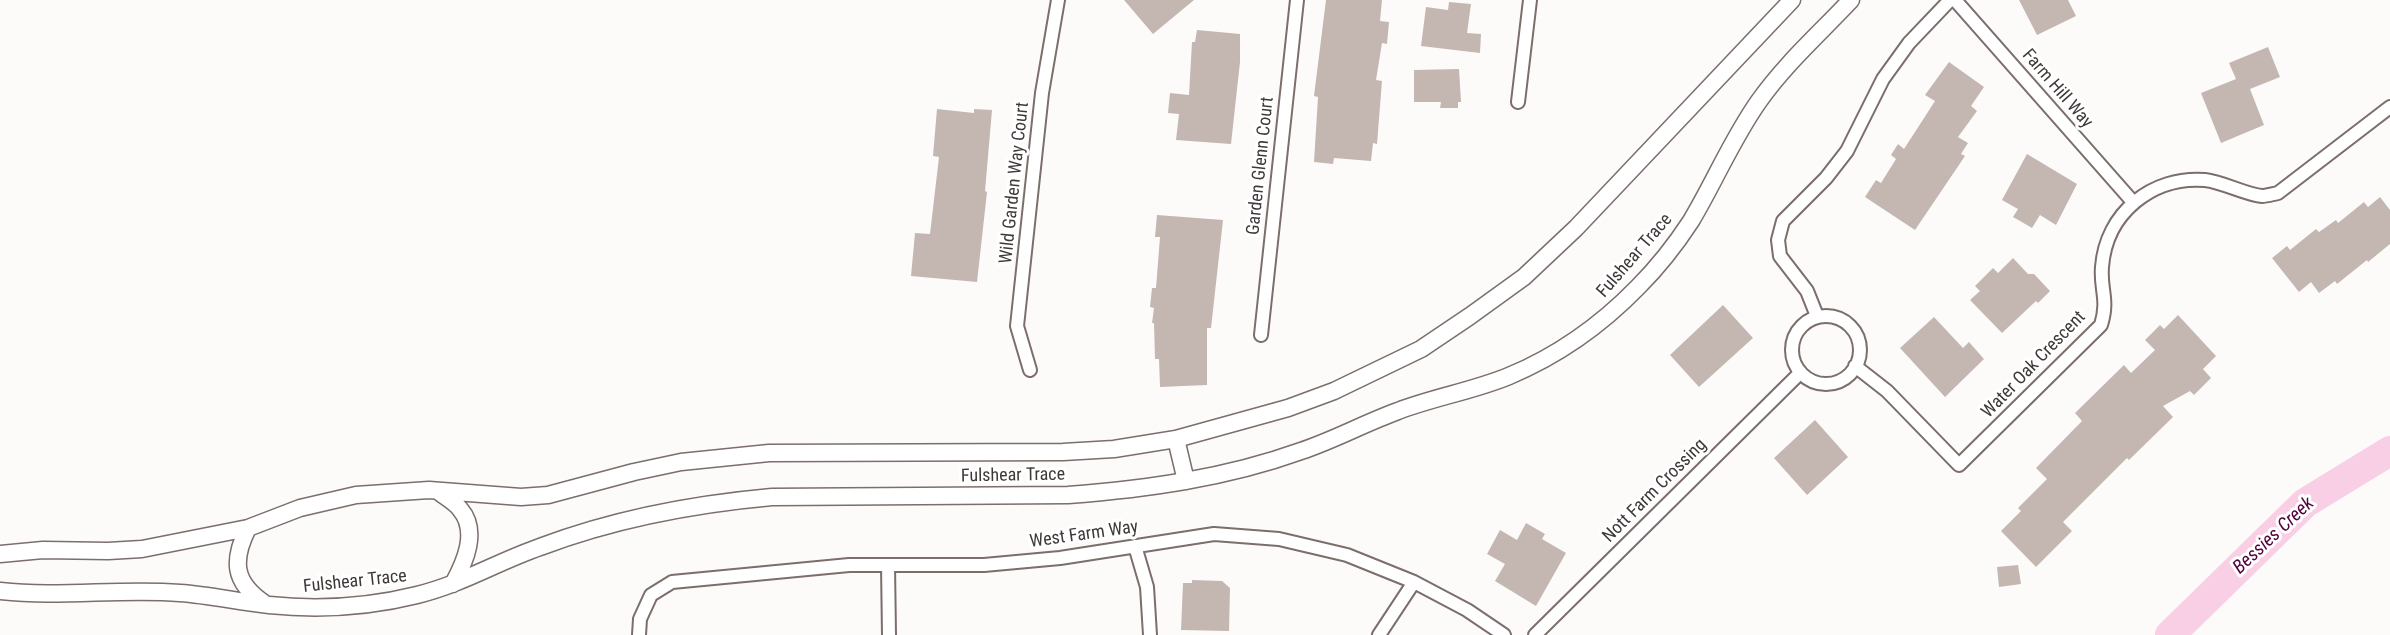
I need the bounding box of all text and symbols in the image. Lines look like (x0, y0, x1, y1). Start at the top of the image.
street label: Farm Hill Way (2017, 45, 2097, 133)
street label: Garden Glenn Court (1243, 96, 1279, 236)
street label: Wild Garden Way Court (996, 101, 1034, 265)
street label: Fulshear Trace (1593, 210, 1677, 302)
street label: Water Oak Crescent (1978, 307, 2090, 423)
street label: Nott Farm Crossing (1599, 435, 1711, 547)
street label: Fulshear Trace (961, 464, 1065, 488)
water label: Bessies Creek (2229, 493, 2319, 579)
street label: West Farm Way (1028, 517, 1140, 553)
street label: Fulshear Trace (302, 566, 408, 598)

